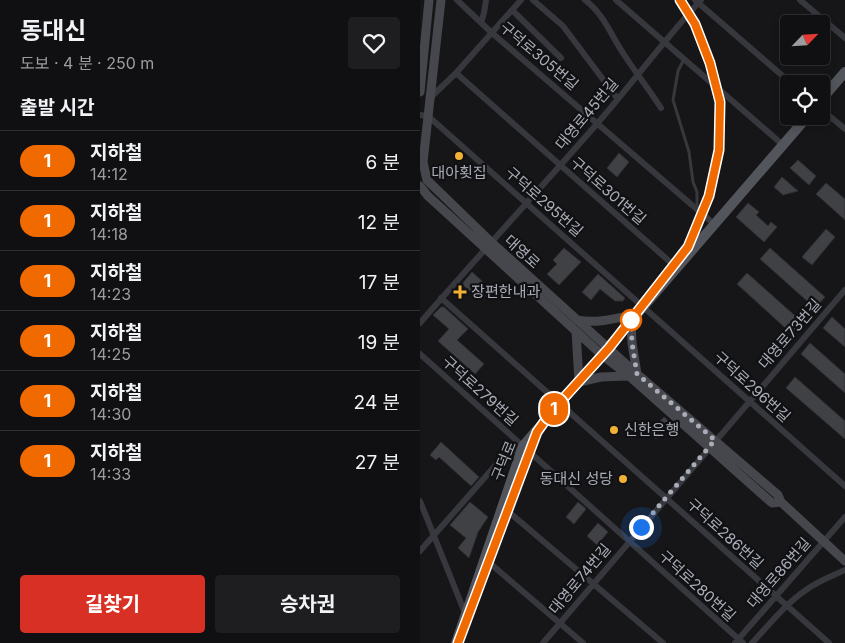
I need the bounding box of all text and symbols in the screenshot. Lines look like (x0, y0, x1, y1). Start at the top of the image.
north arrow (780, 15, 830, 65)
map controls (780, 15, 830, 125)
text: 동대신 (20, 16, 86, 45)
button: heart (348, 17, 400, 69)
street label: 구덕로305번길 (496, 17, 583, 94)
text: 도보 · 4 분 · 250 m (20, 53, 154, 73)
street label: 대영로45번길 (551, 74, 622, 153)
button: locate (780, 75, 830, 125)
text: 출발 시간 (20, 96, 94, 119)
text: 지하철 (90, 141, 142, 164)
text: 1 (44, 150, 51, 171)
marker: 대아횟집 (453, 150, 465, 162)
text: 6 분 (365, 151, 400, 174)
street label: 구덕로301번길 (567, 153, 650, 229)
place label: 대아횟집 (431, 163, 487, 182)
street label: 구덕로295번길 (502, 163, 587, 240)
text: 14:12 (90, 164, 128, 184)
text: 지하철 (90, 201, 142, 224)
text: 1 (44, 210, 51, 231)
text: 12 분 (358, 211, 400, 234)
text: 14:18 (90, 224, 128, 244)
street label: 대영로 (501, 231, 544, 273)
text: 지하철 (90, 261, 142, 284)
text: 1 (44, 270, 51, 291)
text: 17 분 (359, 271, 400, 294)
place label: 장편한내과 (471, 282, 540, 301)
text: 14:23 (90, 284, 131, 304)
marker: 장편한내과 (453, 285, 467, 299)
street label: 대영로73번길 (754, 295, 825, 373)
unlabelled marker (620, 309, 642, 331)
text: 지하철 (90, 321, 142, 344)
text: 1 (44, 330, 51, 351)
text: 19 분 (358, 331, 400, 354)
text: 14:25 (90, 344, 131, 364)
street label: 구덕로296번길 (710, 347, 795, 426)
street label: 구덕로279번길 (438, 352, 522, 430)
text: 지하철 (90, 381, 142, 404)
text: 1 (44, 390, 51, 411)
text: 24 분 (354, 391, 400, 414)
line badge: 1 (538, 393, 570, 425)
text: 1 (550, 398, 558, 419)
text: 14:30 (90, 404, 131, 424)
place label: 신한은행 (624, 420, 679, 439)
marker: 신한은행 (608, 424, 620, 436)
street label: 구덕로 (487, 438, 520, 484)
text: 지하철 (90, 441, 142, 464)
text: 1 (44, 450, 51, 471)
text: 27 분 (355, 451, 400, 474)
text: 14:33 (90, 464, 131, 484)
place label: 동대신 성당 (540, 469, 613, 488)
marker: 동대신 성당 (617, 473, 629, 485)
street label: 구덕로286번길 (683, 494, 768, 573)
your location (629, 515, 654, 540)
street label: 대영로86번길 (743, 533, 815, 612)
street label: 대영로74번길 (545, 540, 615, 618)
street label: 구덕로280번길 (655, 546, 740, 625)
button: 길찾기 (20, 575, 205, 633)
button: 승차권 (215, 575, 400, 633)

